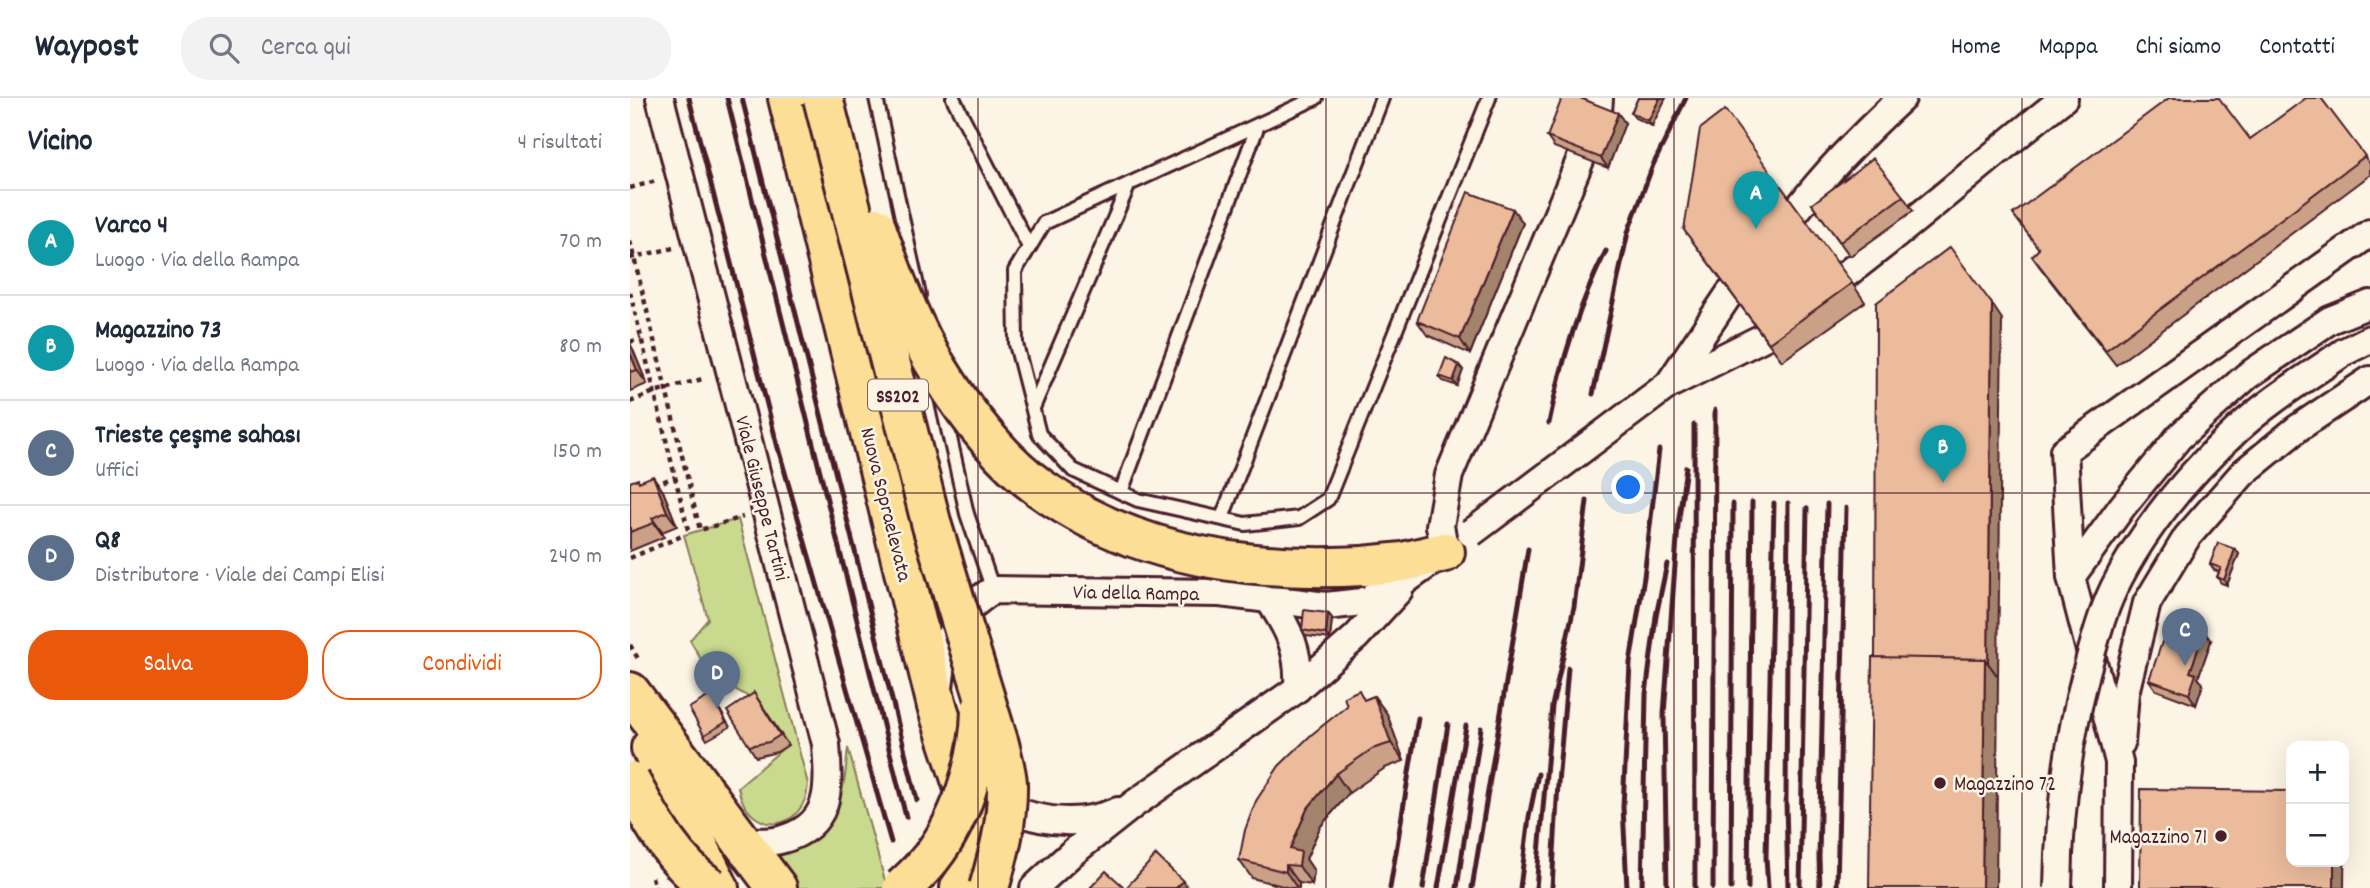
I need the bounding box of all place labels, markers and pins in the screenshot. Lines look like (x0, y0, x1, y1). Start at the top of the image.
pin: A (1733, 171, 1779, 229)
pin: B (1920, 425, 1966, 483)
pin: C (2162, 608, 2208, 666)
pin: D (694, 651, 740, 709)
place label: Magazzino 72 (1954, 771, 2056, 801)
marker: Magazzino 72 (1932, 775, 1948, 791)
place label: Magazzino 71 (2109, 824, 2207, 854)
marker: Magazzino 71 (2213, 828, 2229, 844)

